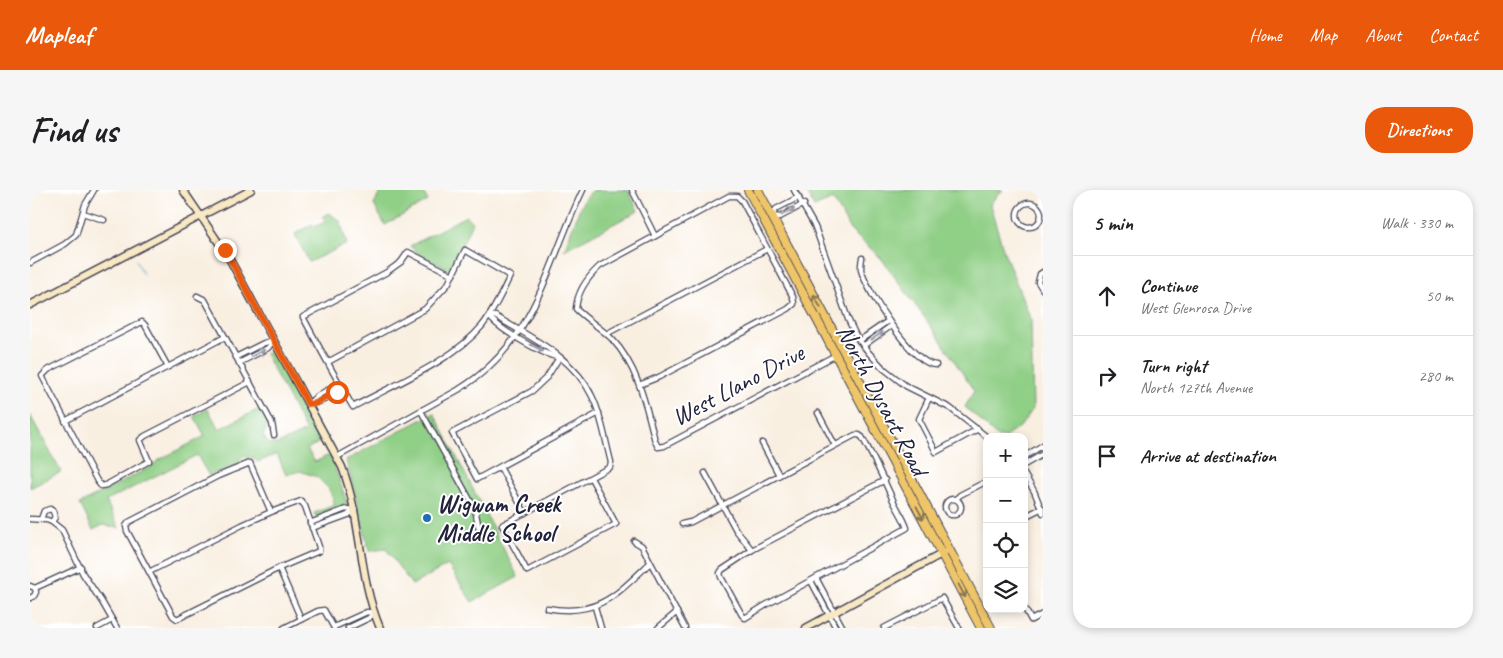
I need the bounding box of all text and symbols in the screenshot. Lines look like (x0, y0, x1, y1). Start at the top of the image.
text: Mapleaf (25, 20, 92, 50)
text: Home (1249, 24, 1282, 46)
text: Map (1310, 24, 1337, 46)
text: About (1365, 24, 1401, 46)
text: Contact (1429, 24, 1478, 46)
button: Directions (1365, 107, 1473, 153)
text: Find us (30, 108, 117, 153)
one-way arrow (780, 207, 795, 216)
text: 5 min (1093, 210, 1133, 236)
text: Walk · 330 m (1381, 213, 1453, 233)
route end (214, 239, 237, 262)
text: Continue (1140, 274, 1197, 298)
icon: ahead (1093, 282, 1121, 310)
text: 50 m (1426, 286, 1453, 306)
one-way arrow (812, 293, 822, 308)
text: West Glenrosa Drive (1140, 298, 1251, 318)
street label: North Dysart Road (829, 319, 937, 485)
one-way arrow (870, 331, 884, 341)
street label: West Llano Drive (667, 336, 811, 433)
one-way arrow (530, 344, 544, 354)
one-way arrow (250, 348, 265, 357)
text: Turn right (1140, 354, 1207, 378)
icon: right (1093, 362, 1121, 390)
text: 280 m (1419, 366, 1453, 386)
text: North 127th Avenue (1140, 378, 1252, 398)
route start (326, 381, 349, 404)
map controls (983, 433, 1028, 613)
button: + (983, 433, 1028, 478)
icon: arrive (1093, 442, 1121, 470)
text: Arrive at destination (1140, 444, 1276, 468)
button: − (983, 478, 1028, 523)
place label: Wigwam Creek Middle School (437, 488, 563, 549)
one-way arrow (916, 505, 925, 520)
marker: Wigwam Creek Middle School (421, 512, 433, 524)
button: locate (983, 523, 1028, 568)
button: layers (983, 568, 1028, 613)
one-way arrow (958, 583, 967, 598)

